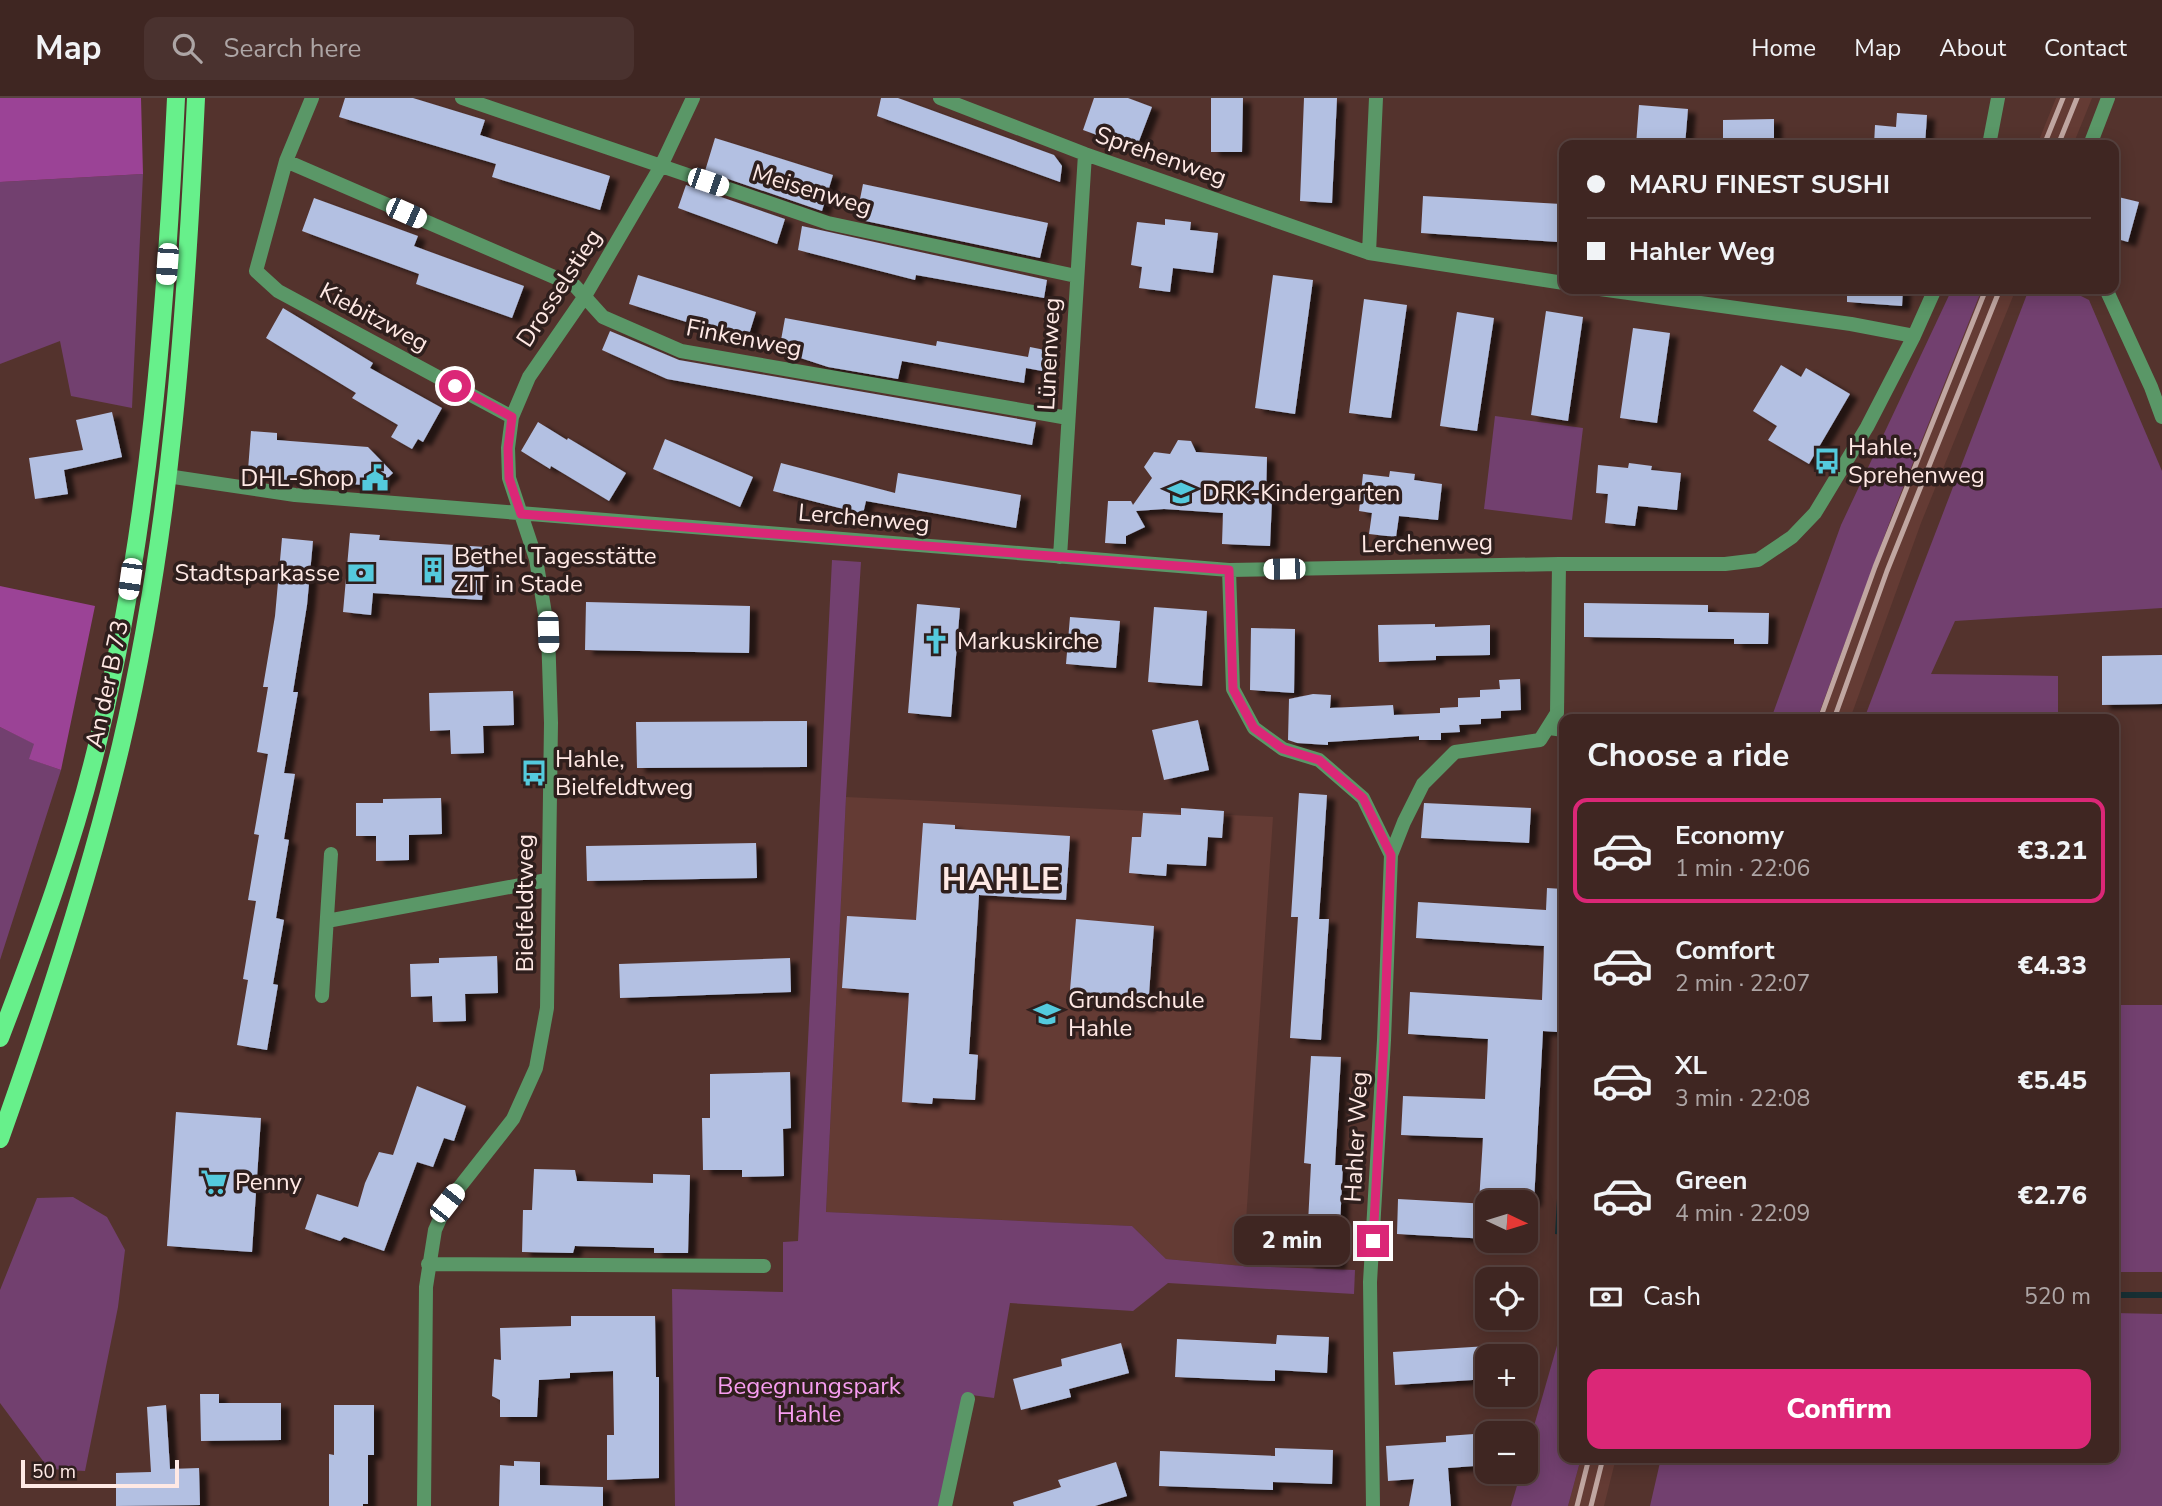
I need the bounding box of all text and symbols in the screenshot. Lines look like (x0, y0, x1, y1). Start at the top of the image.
search box (144, 17, 634, 80)
text: Map (35, 26, 102, 71)
icon: search (168, 29, 206, 67)
text: Search here (224, 31, 361, 66)
text: Home (1751, 32, 1816, 64)
text: Map (1854, 32, 1901, 64)
text: About (1939, 32, 2006, 64)
text: Contact (2044, 32, 2127, 64)
street label: Sprehenweg (1091, 119, 1231, 193)
street label: Meisenweg (748, 157, 876, 223)
car (685, 165, 732, 199)
text: MARU FINEST SUSHI (1629, 167, 1890, 202)
car (383, 195, 430, 231)
street label: Drosselstieg (509, 223, 609, 353)
text: Hahler Weg (1629, 234, 1775, 269)
car (156, 242, 179, 286)
street label: Kiebitzweg (314, 275, 434, 359)
street label: Lünenweg (1030, 297, 1068, 411)
street label: Finkenweg (683, 311, 805, 365)
route start (439, 370, 471, 402)
place label: Hahle, Sprehenweg (1848, 431, 1985, 491)
bus stop icon: Hahle, Sprehenweg (1812, 446, 1842, 476)
place label: DHL-Shop (240, 462, 354, 494)
public building icon: DHL-Shop (360, 463, 390, 493)
place label: DRK-Kindergarten (1202, 477, 1400, 509)
school or university icon: DRK-Kindergarten (1166, 478, 1196, 508)
street label: Lerchenweg (797, 496, 931, 540)
street label: Lerchenweg (1361, 526, 1493, 560)
place label: Bethel Tagesstätte ZIT in Stade (454, 540, 656, 600)
building icon: Bethel Tagesstätte ZIT in Stade (418, 555, 448, 585)
car (117, 557, 144, 601)
place label: Stadtsparkasse (174, 557, 340, 589)
bank icon: Stadtsparkasse (346, 558, 376, 588)
car (1263, 558, 1306, 580)
car (537, 611, 560, 653)
street label: An der B 73 (78, 617, 136, 751)
place label: Markuskirche (957, 625, 1099, 657)
church icon: Markuskirche (921, 626, 951, 656)
text: Choose a ride (1587, 734, 1789, 777)
place label: Hahle, Bielfeldtweg (555, 743, 693, 803)
bus stop icon: Hahle, Bielfeldtweg (519, 758, 549, 788)
text: Economy (1675, 818, 1784, 853)
icon: car (1591, 819, 1654, 882)
text: €3.21 (2018, 833, 2087, 868)
street label: Bielfeldtweg (509, 834, 541, 972)
text: 1 min · 22:06 (1675, 853, 1810, 884)
district label: HAHLE (942, 858, 1062, 901)
text: Comfort (1675, 933, 1775, 968)
icon: car (1591, 934, 1654, 997)
text: €4.33 (2018, 948, 2087, 983)
text: 2 min · 22:07 (1675, 968, 1810, 999)
place label: Grundschule Hahle (1068, 984, 1205, 1044)
school or university icon: Grundschule Hahle (1032, 999, 1062, 1029)
text: XL (1675, 1048, 1707, 1083)
icon: car (1591, 1049, 1654, 1112)
text: €5.45 (2018, 1063, 2087, 1098)
street label: Hahler Weg (1337, 1071, 1375, 1203)
text: 3 min · 22:08 (1675, 1083, 1810, 1114)
text: Green (1675, 1163, 1748, 1198)
icon: car (1591, 1164, 1654, 1227)
place label: Penny (235, 1166, 303, 1198)
supermarket icon: Penny (199, 1167, 229, 1197)
text: €2.76 (2018, 1178, 2087, 1213)
car (426, 1180, 469, 1226)
north arrow (1475, 1190, 1538, 1253)
map controls (1475, 1190, 1538, 1484)
text: 4 min · 22:09 (1675, 1198, 1810, 1229)
callout: 2 min (1233, 1216, 1348, 1266)
text: 2 min (1262, 1225, 1322, 1256)
route end (1357, 1225, 1389, 1257)
button: locate (1475, 1267, 1538, 1330)
icon: cash (1587, 1278, 1625, 1316)
text: Cash (1643, 1279, 1701, 1314)
text: 520 m (2024, 1281, 2091, 1312)
button: + (1475, 1344, 1538, 1407)
button: Confirm (1587, 1369, 2091, 1449)
park label: Begegnungspark Hahle (717, 1370, 902, 1430)
button: − (1475, 1421, 1538, 1484)
scale bar (21, 1457, 178, 1489)
text: 50 m (32, 1459, 76, 1485)

